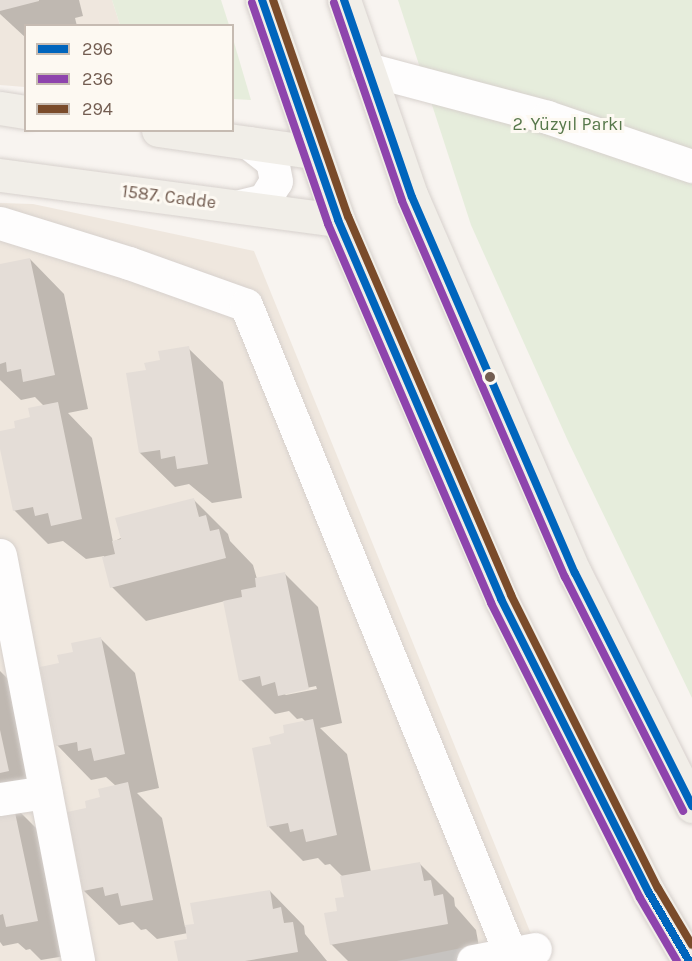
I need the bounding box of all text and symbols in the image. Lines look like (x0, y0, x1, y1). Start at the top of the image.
legend (24, 24, 234, 132)
text: 296 (82, 38, 113, 60)
text: 236 (82, 68, 113, 90)
text: 294 (82, 98, 113, 120)
park label: 2. Yüzyıl Parkı (513, 113, 623, 135)
street label: 1587. Cadde (121, 181, 217, 213)
unlabelled marker (484, 371, 496, 383)

